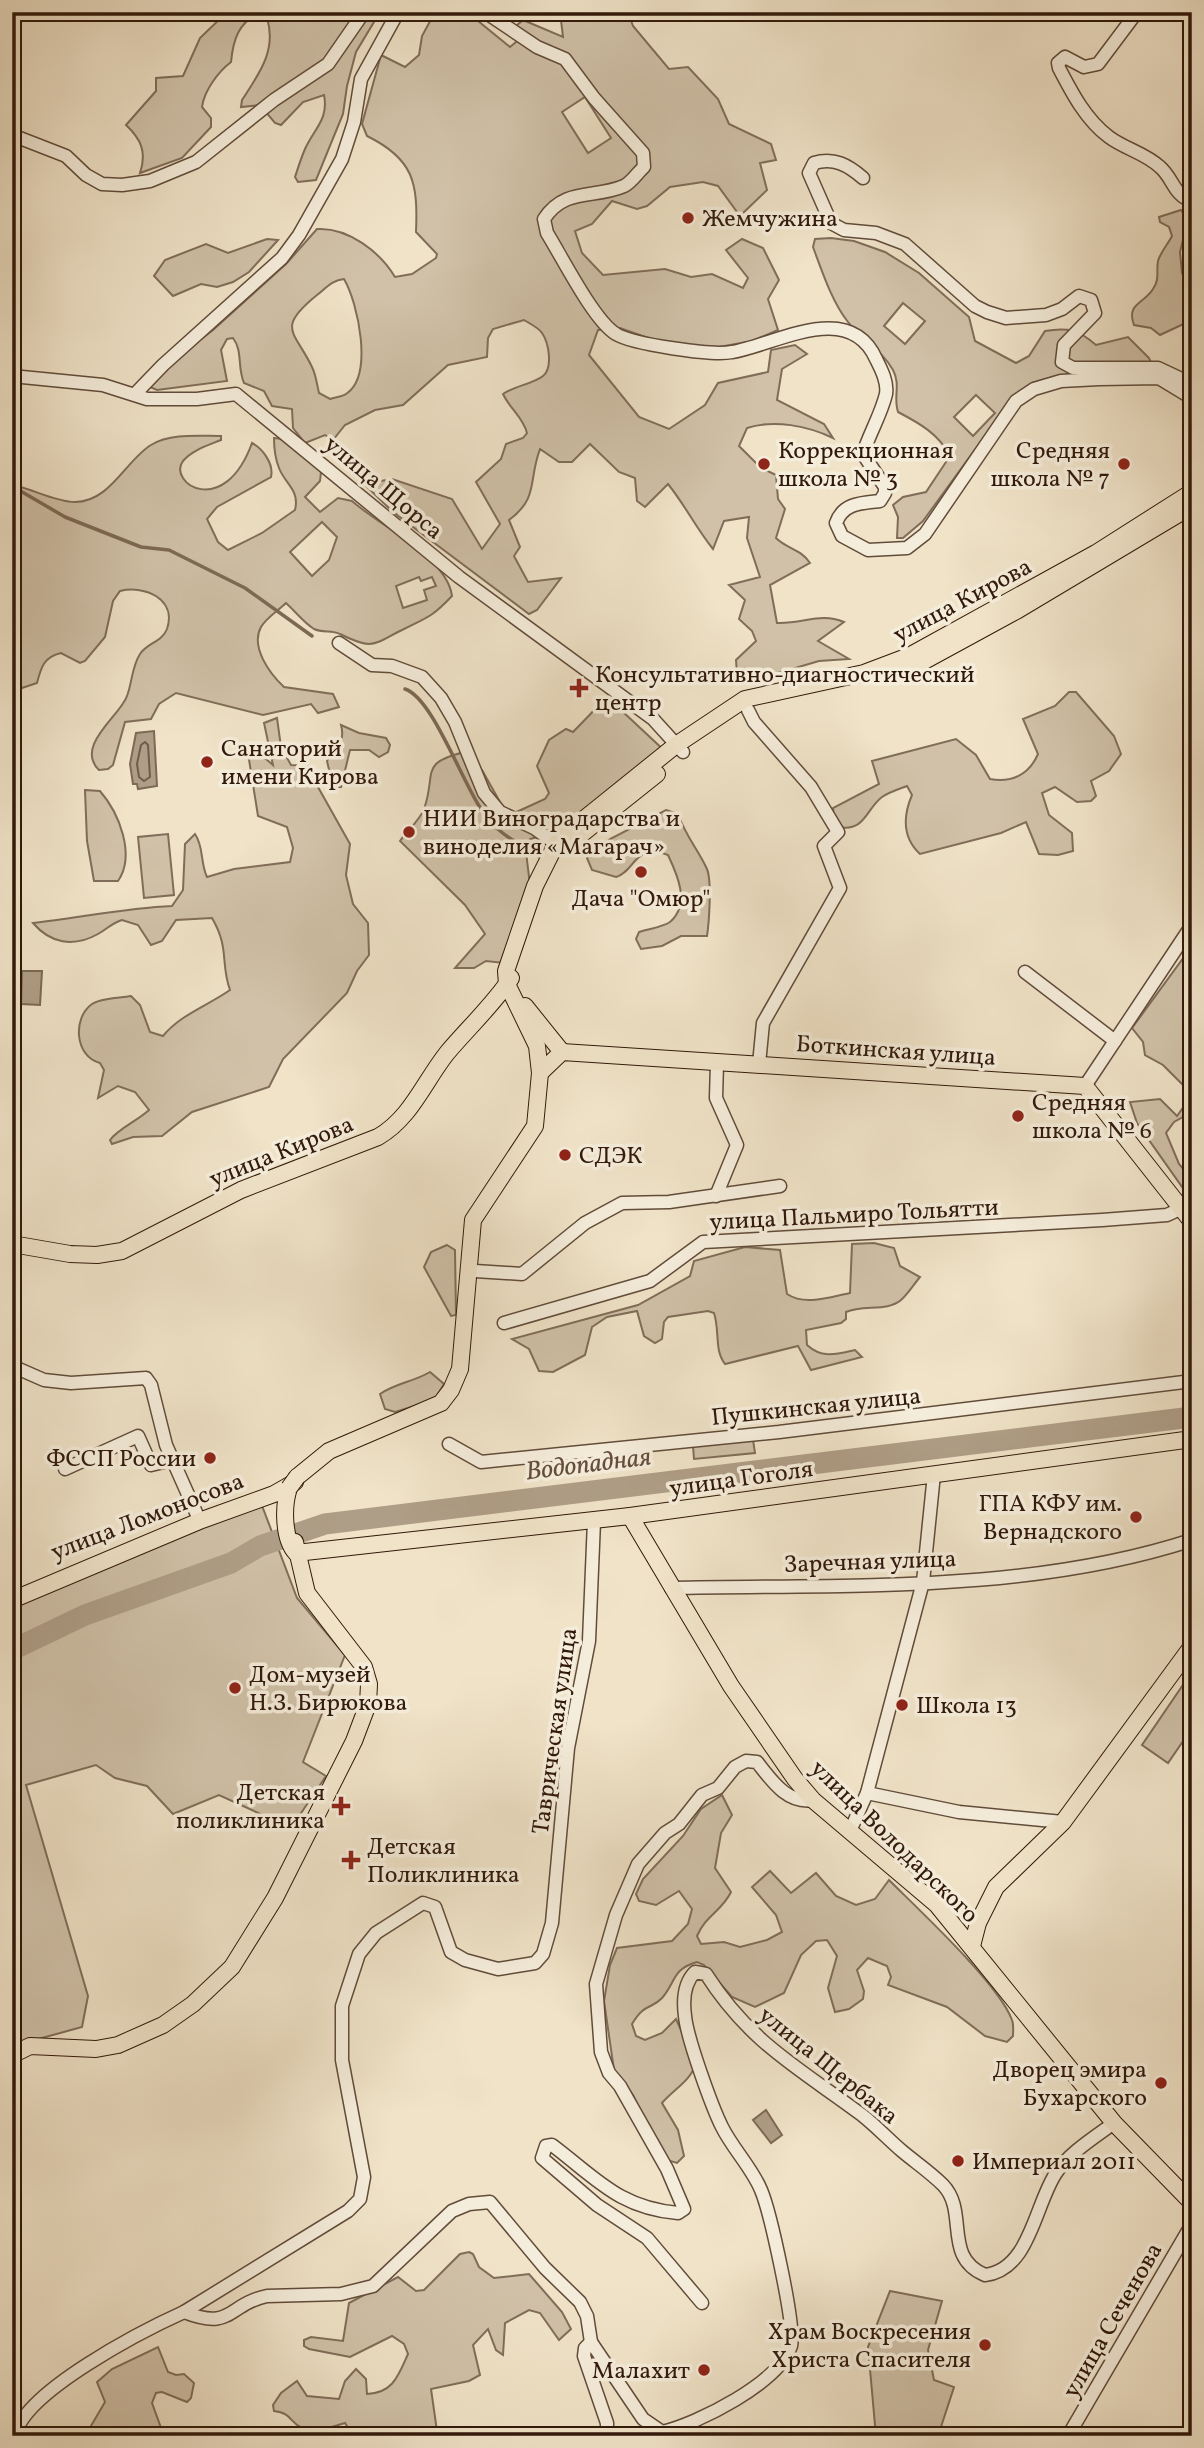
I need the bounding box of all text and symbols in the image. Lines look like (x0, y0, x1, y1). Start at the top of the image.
place label: Жемчужина (702, 203, 838, 237)
marker: Жемчужина (680, 210, 696, 226)
street label: улица Щорса (316, 429, 450, 549)
place label: Коррекционная школа № 3 (778, 435, 954, 497)
place label: Средняя школа № 7 (991, 435, 1110, 497)
marker: Коррекционная школа № 3 (756, 456, 772, 472)
marker: Средняя школа № 7 (1116, 456, 1132, 472)
street label: улица Кирова (887, 551, 1039, 653)
place label: Консультативно-диагностический центр (595, 659, 975, 721)
marker: Консультативно-диагностический центр (569, 678, 589, 698)
place label: Санаторий имени Кирова (221, 733, 379, 795)
marker: Санаторий имени Кирова (199, 754, 215, 770)
place label: НИИ Виноградарства и виноделия «Магарач» (423, 803, 680, 865)
marker: НИИ Виноградарства и виноделия «Магарач» (401, 824, 417, 840)
marker: Дача "Омюр" (633, 864, 649, 880)
place label: Дача "Омюр" (571, 883, 711, 917)
street label: Боткинская улица (795, 1028, 997, 1076)
place label: Средняя школа № 6 (1032, 1087, 1152, 1149)
street label: улица Кирова (204, 1108, 359, 1197)
marker: Средняя школа № 6 (1010, 1108, 1026, 1124)
place label: СДЭК (579, 1140, 643, 1174)
marker: СДЭК (557, 1147, 573, 1163)
street label: улица Пальмиро Тольятти (709, 1191, 1000, 1241)
street label: Пушкинская улица (710, 1380, 923, 1436)
water label: Водопадная (523, 1439, 653, 1491)
place label: ФССП России (46, 1443, 196, 1477)
marker: ФССП России (202, 1450, 218, 1466)
street label: улица Гоголя (667, 1453, 815, 1507)
street label: улица Ломоносова (46, 1465, 249, 1570)
place label: ГПА КФУ им. Вернадского (978, 1488, 1122, 1550)
marker: ГПА КФУ им. Вернадского (1128, 1509, 1144, 1525)
street label: Заречная улица (783, 1543, 957, 1583)
street label: Таврическая улица (525, 1626, 587, 1837)
place label: Дом-музей Н.З. Бирюкова (249, 1659, 408, 1721)
marker: Дом-музей Н.З. Бирюкова (227, 1680, 243, 1696)
place label: Школа 13 (916, 1690, 1017, 1724)
marker: Школа 13 (894, 1697, 910, 1713)
street label: улица Володарского (802, 1753, 986, 1932)
place label: Детская поликлиника (176, 1777, 325, 1839)
marker: Детская поликлиника (331, 1796, 351, 1816)
place label: Детская Поликлиника (367, 1831, 520, 1893)
marker: Детская Поликлиника (341, 1850, 361, 1870)
street label: улица Щербака (750, 1999, 905, 2134)
place label: Дворец эмира Бухарского (993, 2054, 1147, 2116)
marker: Дворец эмира Бухарского (1153, 2075, 1169, 2091)
place label: Империал 2011 (972, 2146, 1136, 2180)
marker: Империал 2011 (950, 2153, 966, 2169)
street label: улица Сеченова (1055, 2237, 1172, 2405)
place label: Храм Воскресения Христа Спасителя (768, 2316, 971, 2378)
marker: Храм Воскресения Христа Спасителя (977, 2337, 993, 2353)
place label: Малахит (592, 2355, 690, 2389)
marker: Малахит (696, 2362, 712, 2378)

